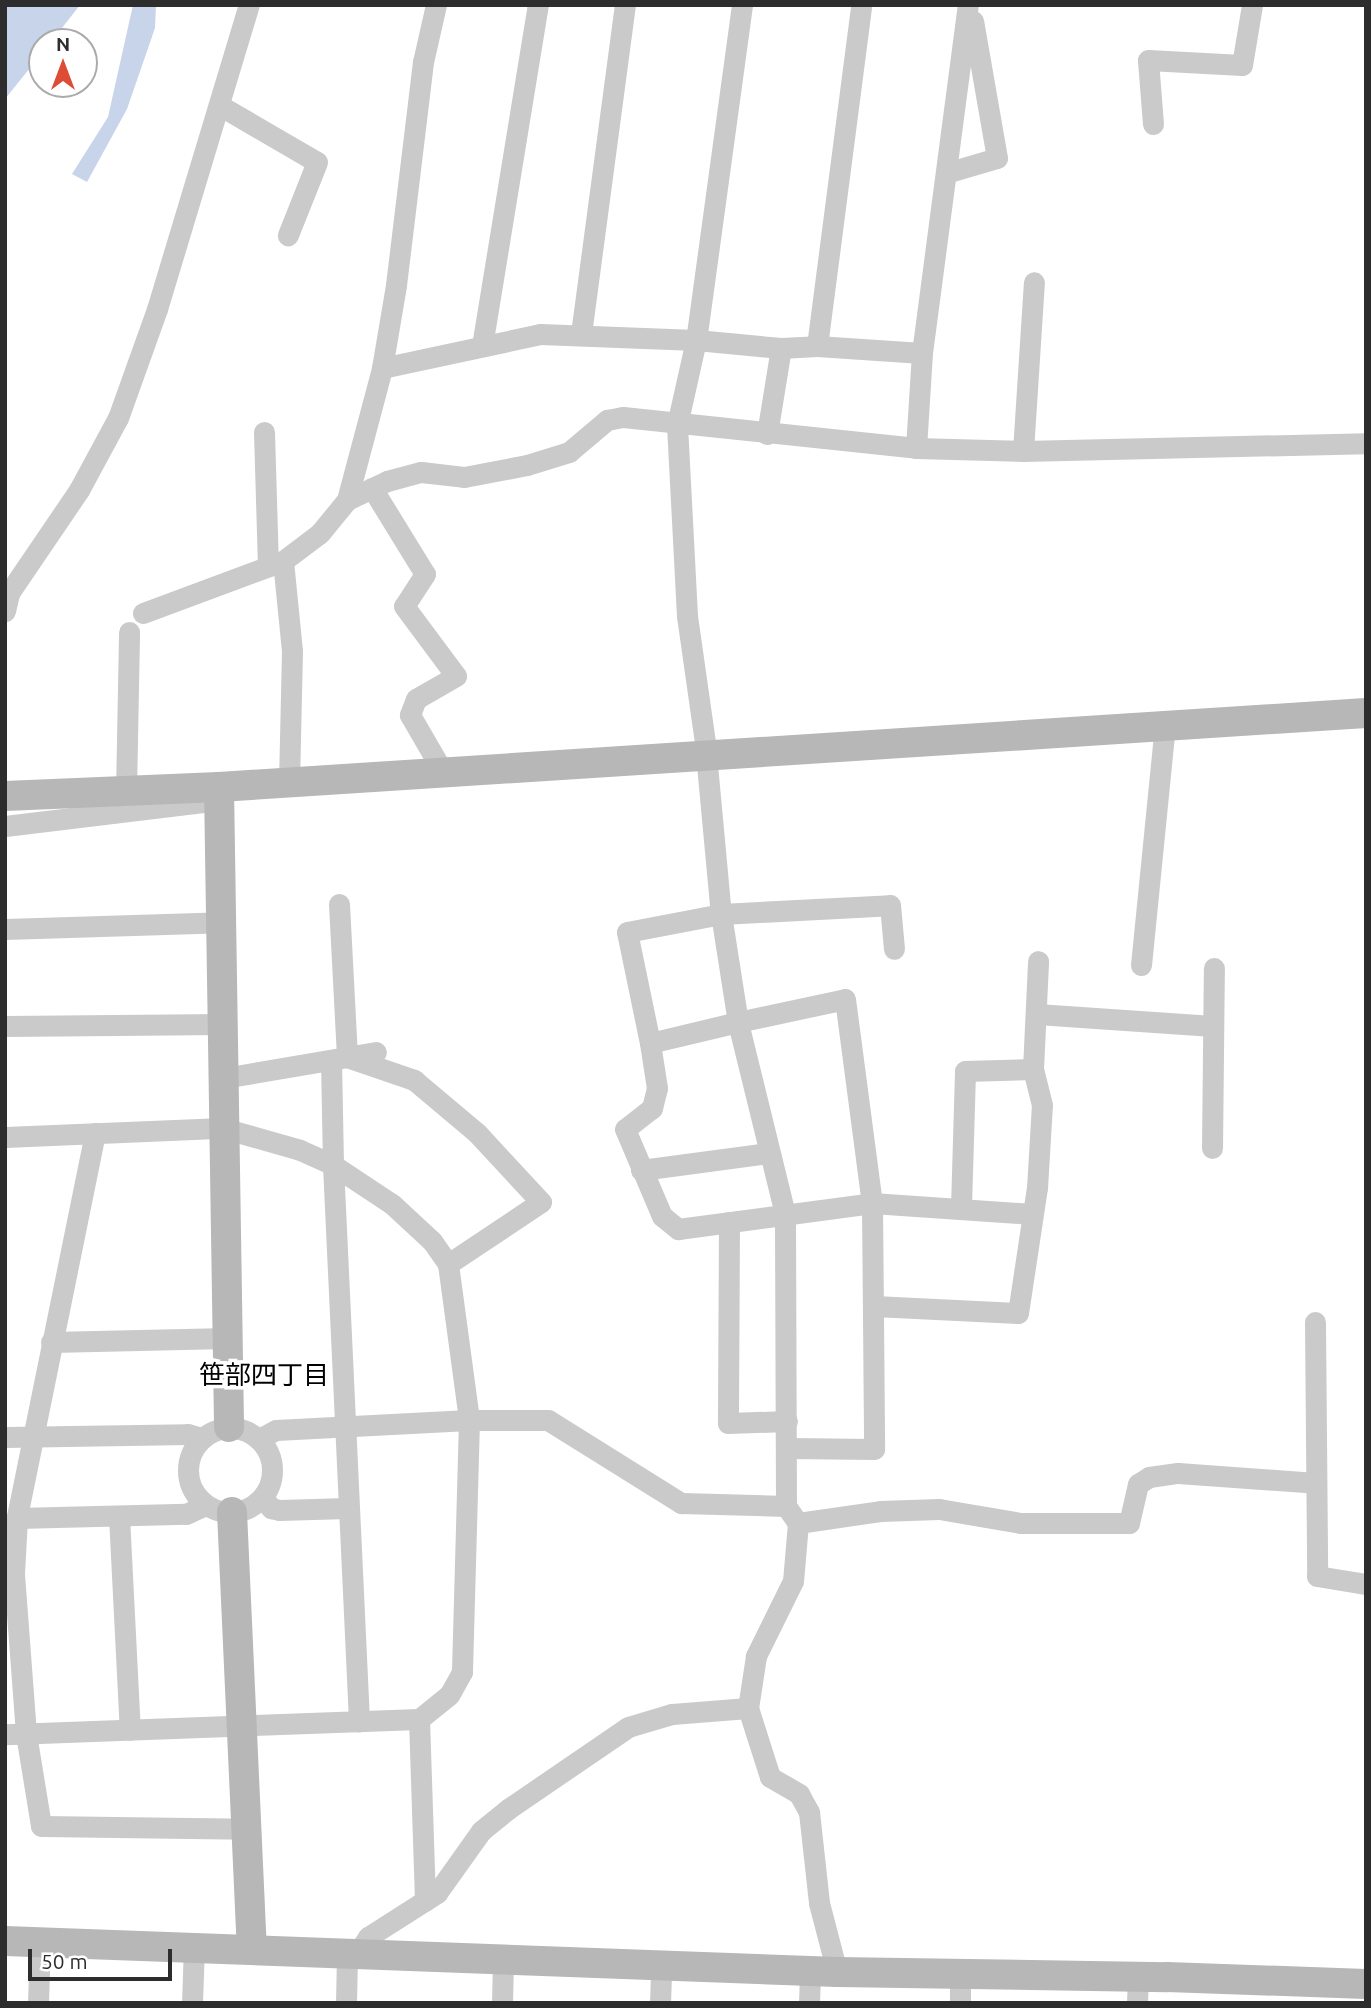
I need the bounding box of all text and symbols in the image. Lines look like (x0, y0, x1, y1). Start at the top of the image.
north arrow (28, 28, 98, 98)
text: N (56, 33, 70, 55)
district label: 笹部四丁目 (199, 1359, 329, 1391)
scale bar (32, 1934, 175, 1978)
text: 50 m (41, 1949, 88, 1973)

